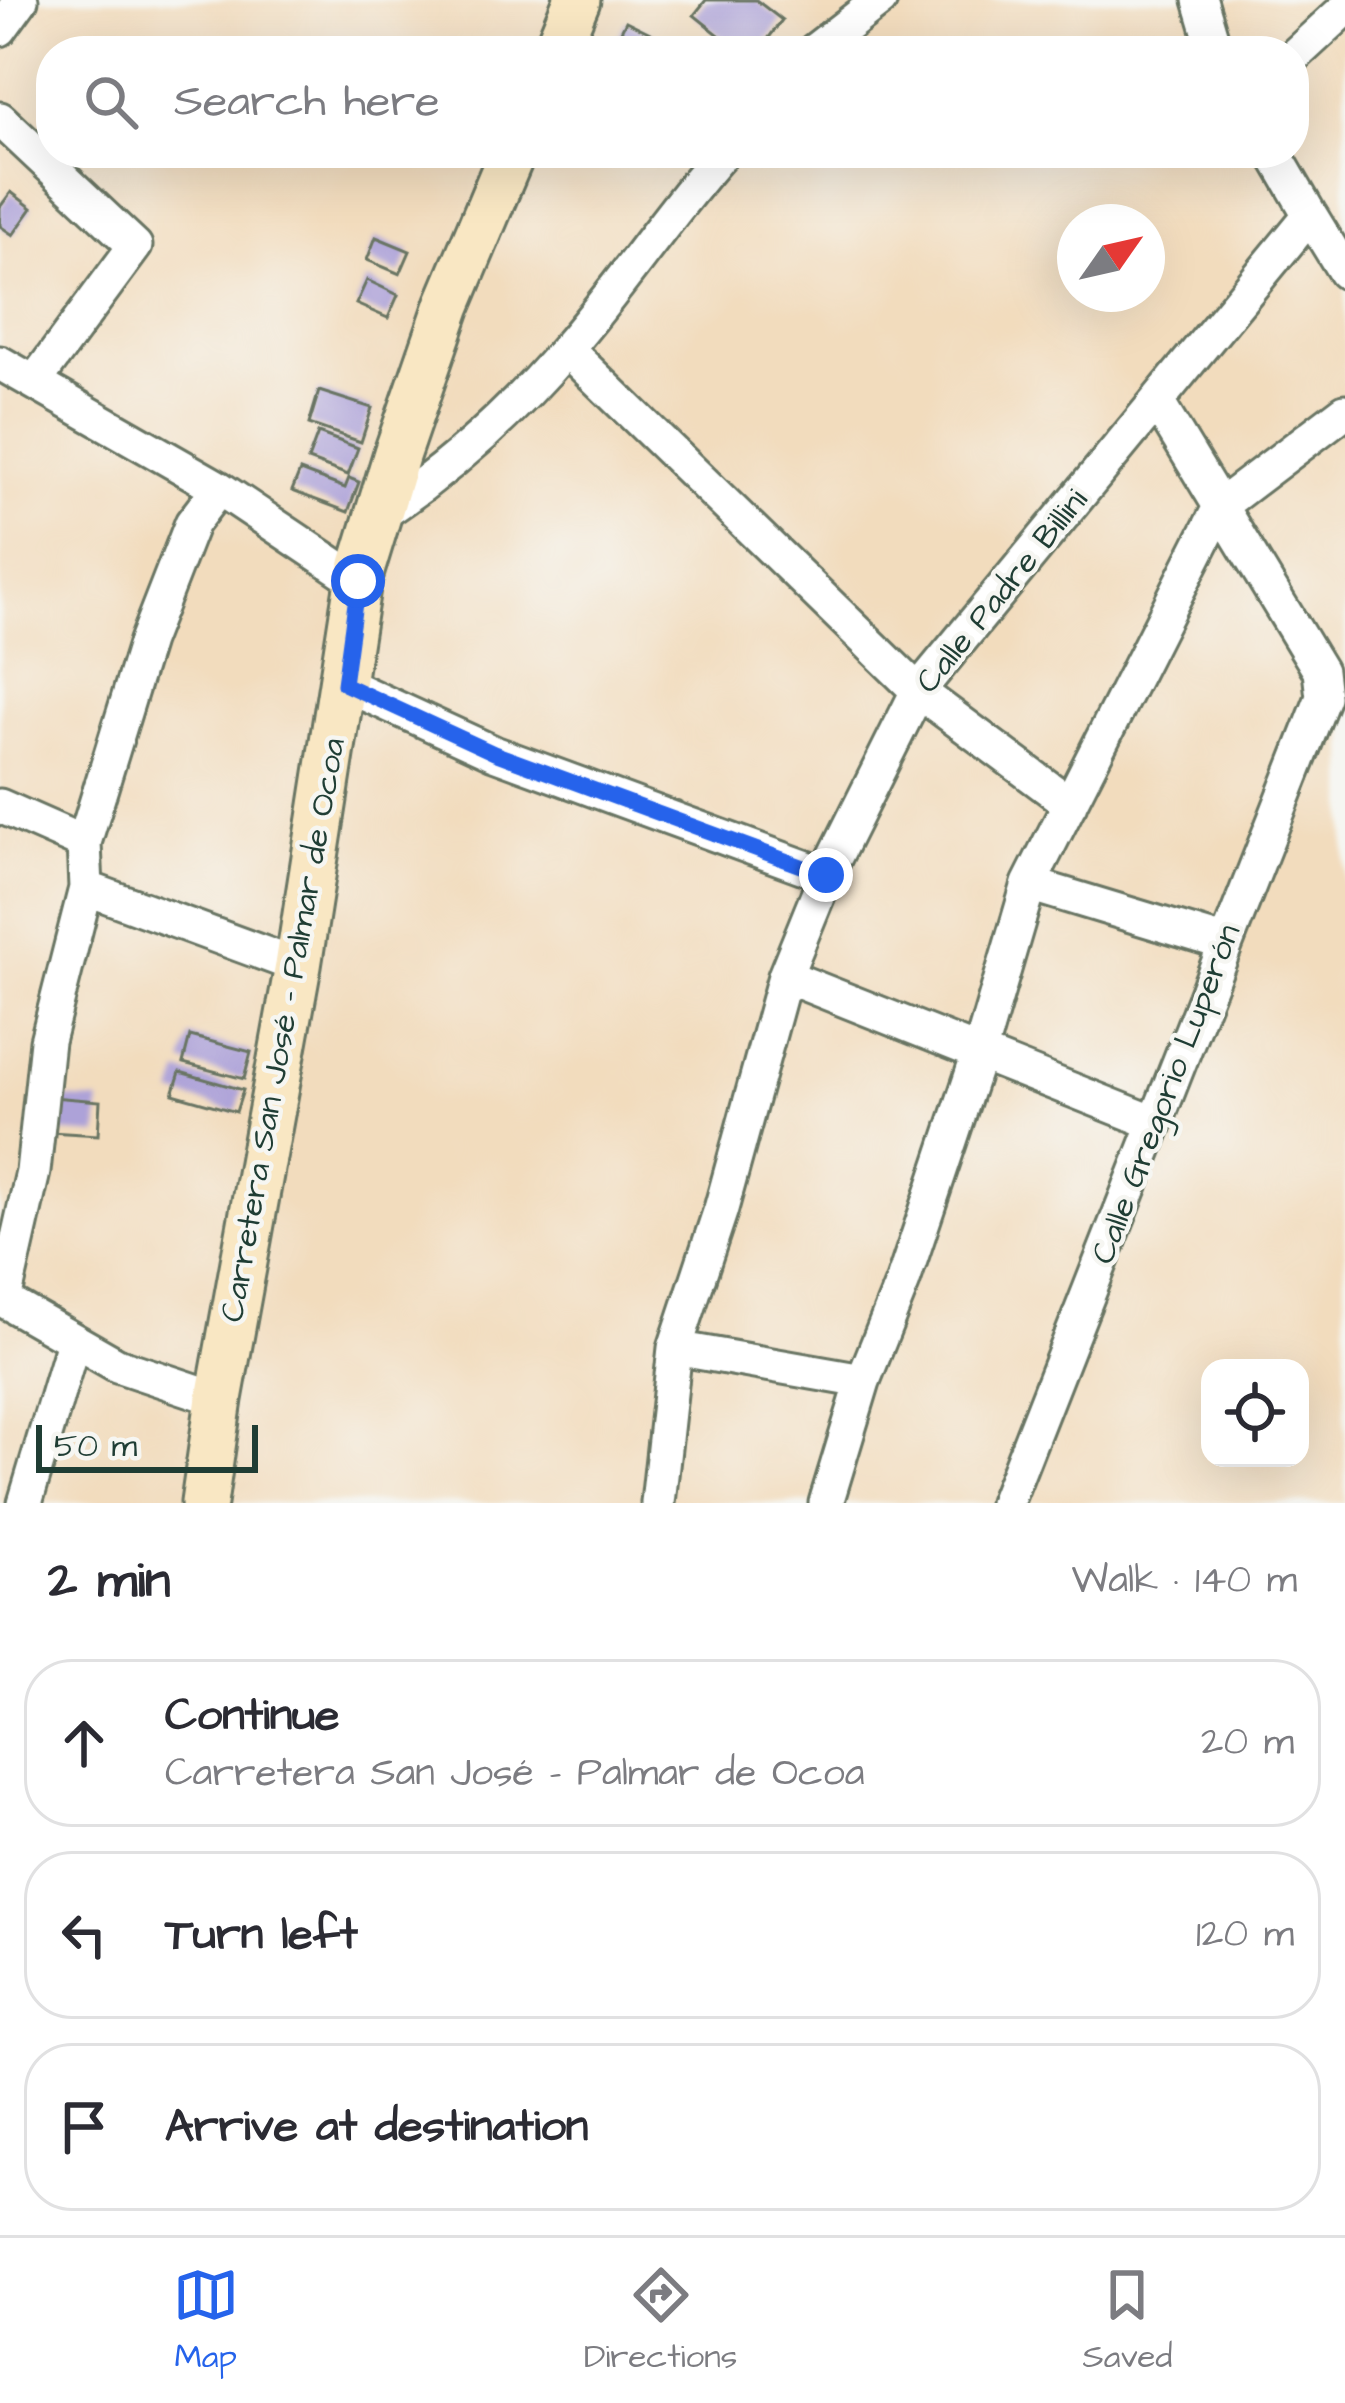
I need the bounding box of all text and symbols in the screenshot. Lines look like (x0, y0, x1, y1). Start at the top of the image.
search box (36, 36, 1309, 168)
icon: search (78, 69, 144, 135)
text: Search here (174, 71, 440, 133)
north arrow (1057, 204, 1165, 312)
street label: Calle Padre Billini (905, 479, 1099, 703)
route start (331, 554, 385, 608)
street label: Carretera San José - Palmar de Ocoa (209, 734, 357, 1325)
route end (799, 848, 853, 902)
street label: Calle Gregorio Luperón (1080, 918, 1254, 1271)
map controls (1201, 1359, 1309, 1467)
button: locate (1201, 1359, 1309, 1467)
scale bar (36, 1419, 258, 1472)
text: 50 m (54, 1423, 137, 1469)
text: 2 min (48, 1546, 171, 1617)
text: Walk · 140 m (1072, 1554, 1297, 1608)
text: Continue (165, 1685, 339, 1747)
icon: ahead (51, 1710, 117, 1776)
text: 20 m (1201, 1716, 1294, 1770)
text: Carretera San José - Palmar de Ocoa (165, 1747, 865, 1801)
icon: left (51, 1902, 117, 1968)
text: Turn left (165, 1904, 358, 1966)
text: 120 m (1196, 1908, 1294, 1962)
icon: arrive (51, 2094, 117, 2160)
text: Arrive at destination (165, 2096, 588, 2158)
tab: Map (173, 2262, 239, 2380)
tab: Directions (584, 2262, 737, 2380)
tab: Saved (1082, 2262, 1172, 2380)

